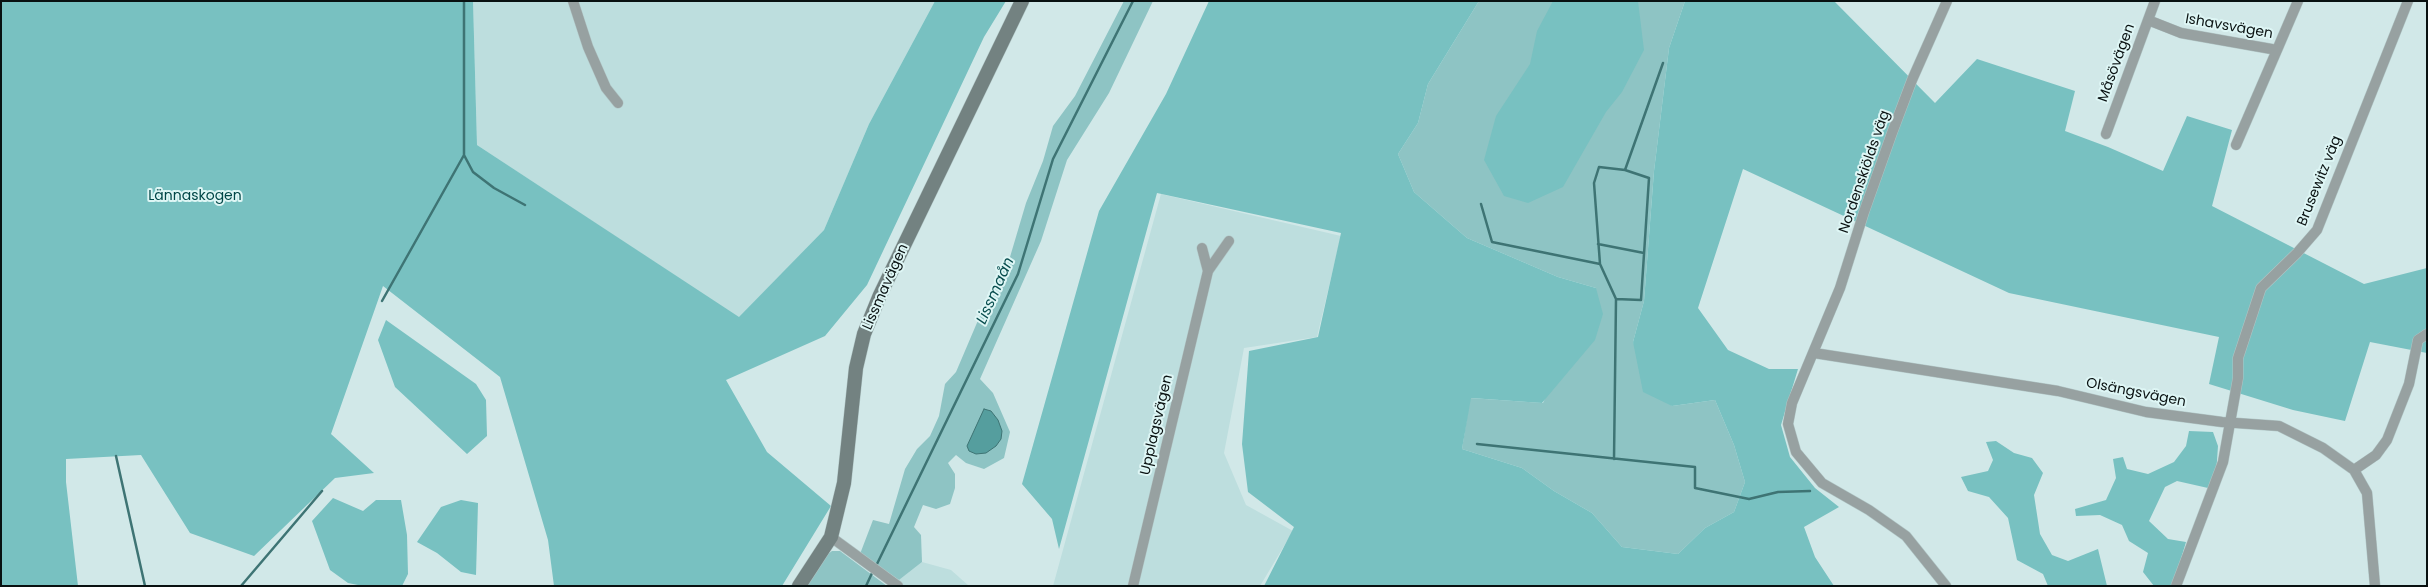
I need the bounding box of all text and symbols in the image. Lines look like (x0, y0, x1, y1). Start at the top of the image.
street label: Ishavsvägen (2184, 11, 2274, 43)
street label: Måsövägen (2095, 22, 2139, 104)
street label: Nordenskiölds väg (1836, 108, 1894, 236)
street label: Brusewitz väg (2294, 134, 2346, 228)
park label: Lännaskogen (148, 188, 242, 204)
street label: Lissmavägen (860, 241, 912, 333)
water label: Lissmaån (973, 255, 1019, 327)
street label: Upplagsvägen (1137, 373, 1177, 477)
street label: Olsängsvägen (2085, 375, 2187, 411)

